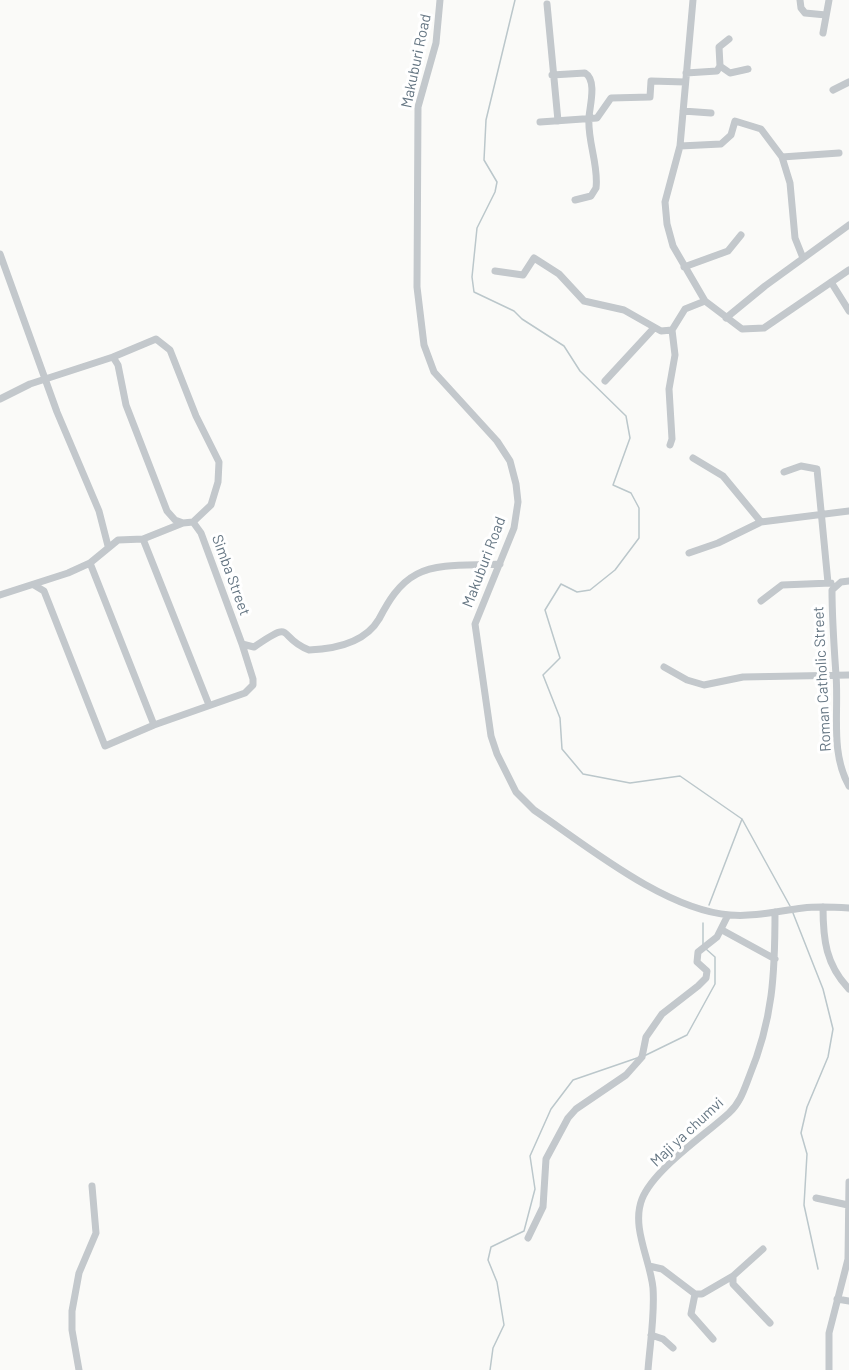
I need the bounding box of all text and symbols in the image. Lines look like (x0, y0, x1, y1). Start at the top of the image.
street label: Makuburi Road (397, 12, 435, 110)
street label: Makuburi Road (458, 514, 510, 610)
street label: Simba Street (208, 532, 254, 618)
street label: Roman Catholic Street (809, 606, 835, 752)
street label: Maji ya chumvi (647, 1094, 727, 1170)

